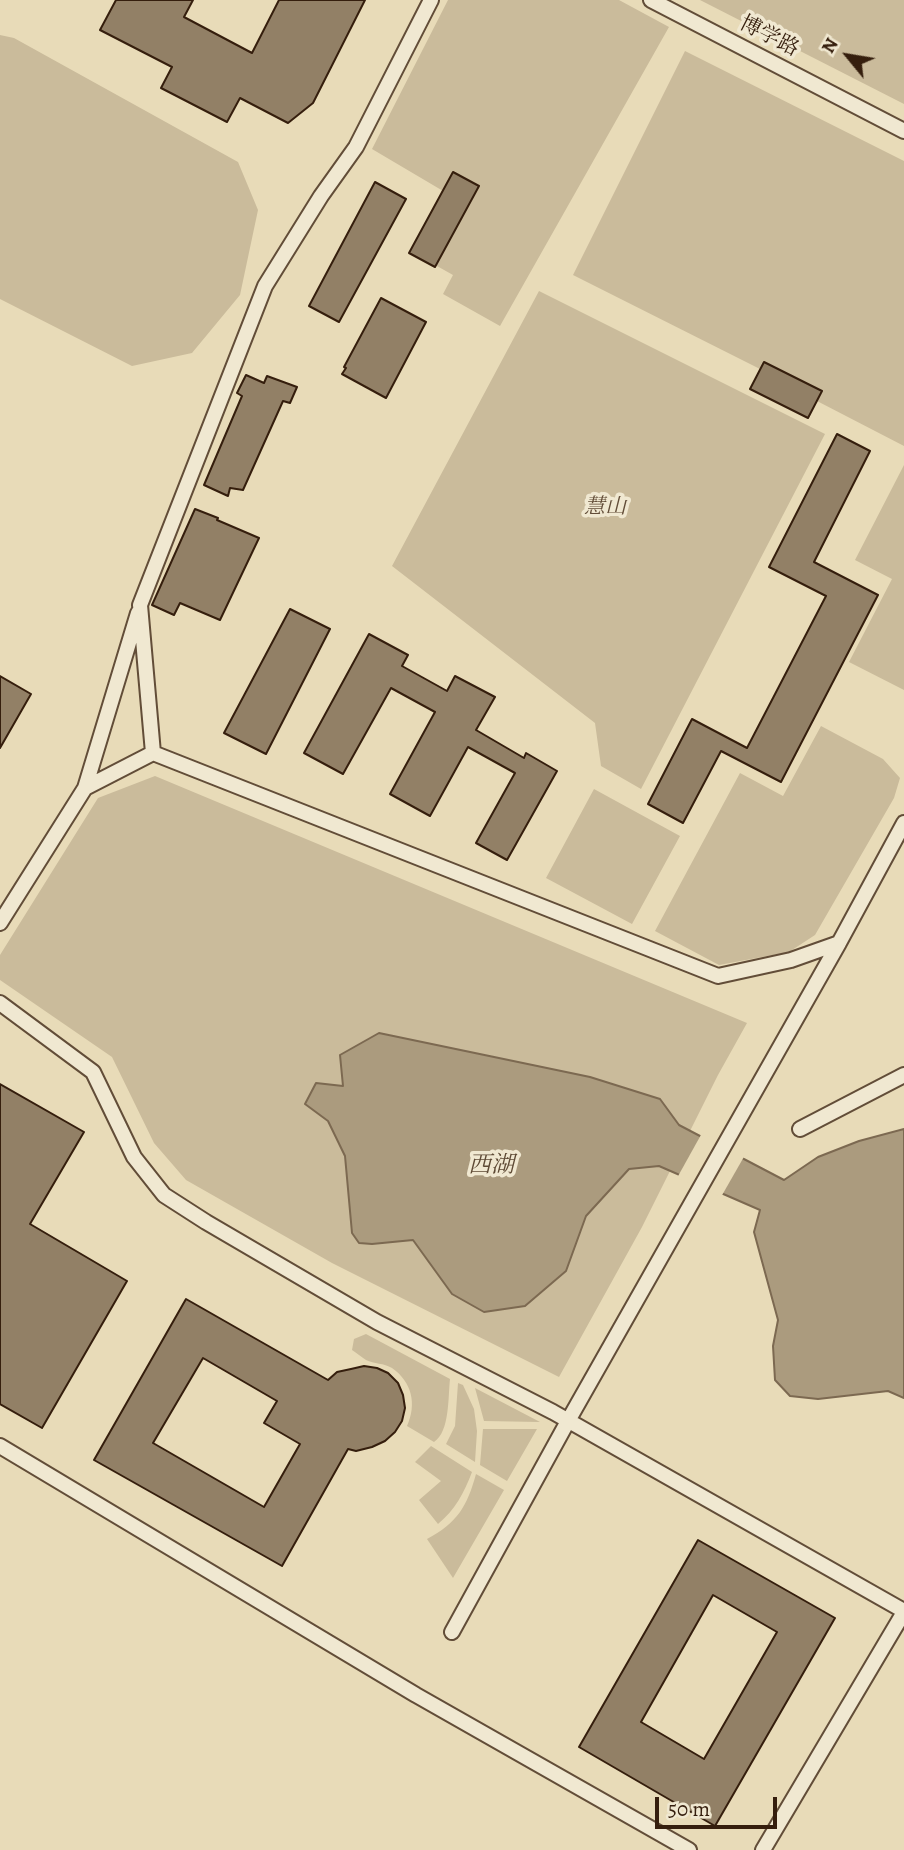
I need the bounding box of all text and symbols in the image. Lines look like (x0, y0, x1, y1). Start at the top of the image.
street label: 博学路 (735, 11, 803, 63)
north arrow (813, 21, 883, 91)
text: N (815, 33, 845, 58)
park label: 慧山 (584, 495, 626, 521)
water label: 西湖 (468, 1152, 514, 1180)
scale bar (659, 1784, 782, 1828)
text: 50 m (668, 1795, 710, 1823)

